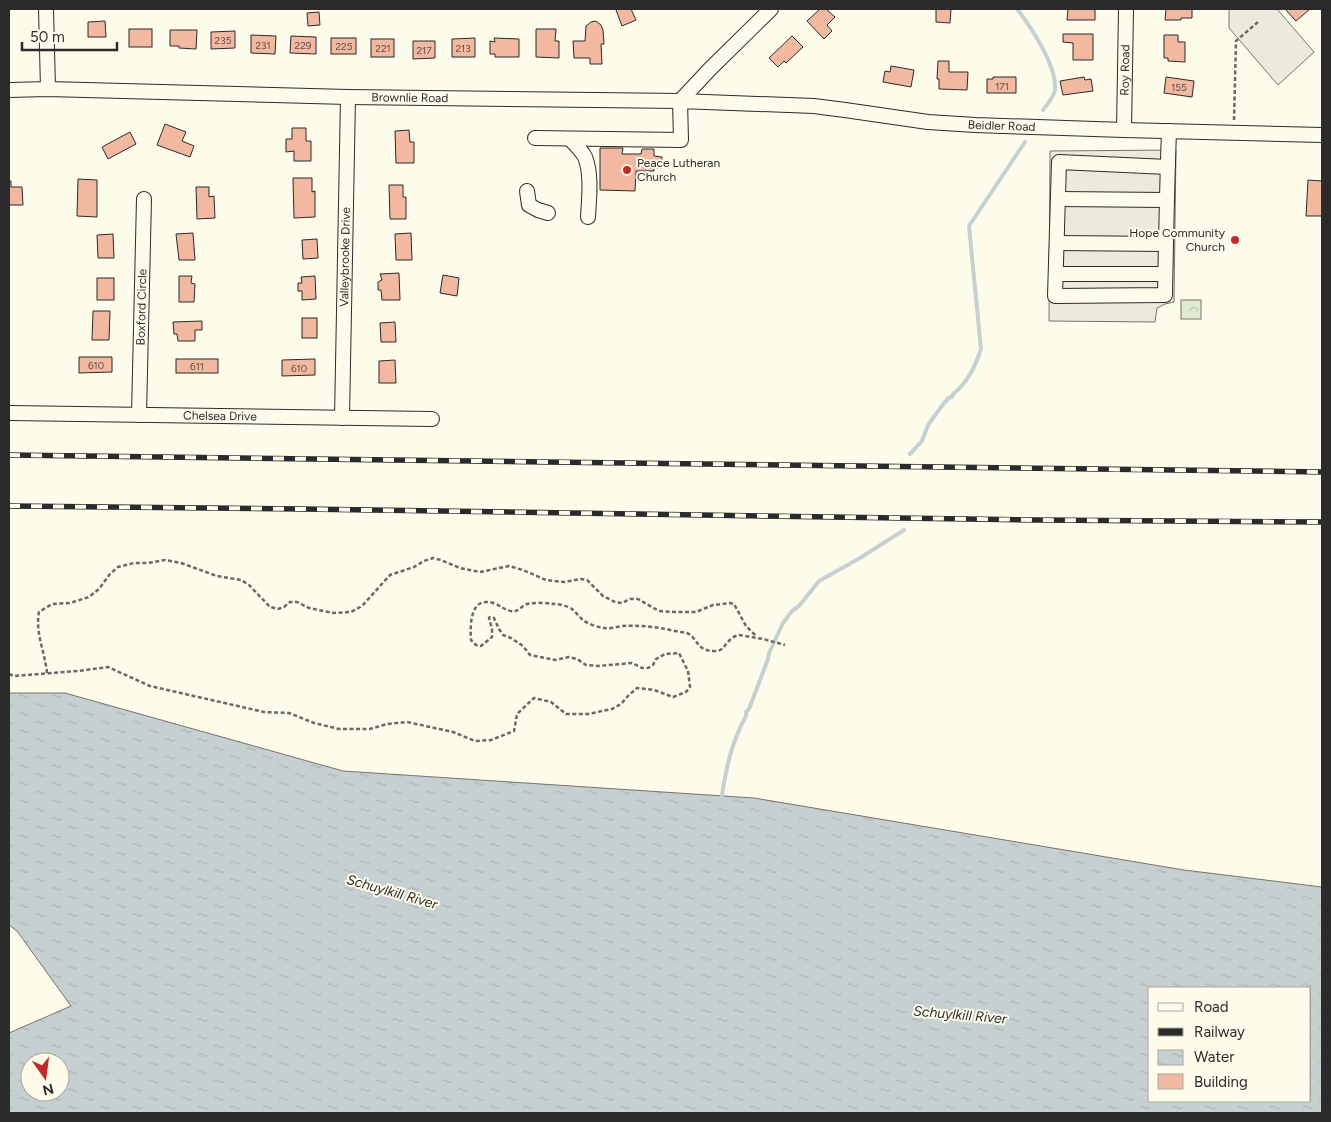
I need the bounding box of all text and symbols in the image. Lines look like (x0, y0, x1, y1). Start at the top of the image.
scale bar (22, 20, 118, 52)
text: 50 m (30, 28, 65, 46)
house number: 235 (215, 34, 232, 47)
house number: 231 (255, 39, 271, 52)
house number: 229 (295, 39, 312, 52)
house number: 225 (336, 40, 353, 53)
house number: 221 (375, 42, 391, 55)
house number: 213 (455, 42, 471, 55)
house number: 217 (416, 44, 432, 57)
street label: Roy Road (1118, 44, 1132, 96)
house number: 171 (995, 80, 1009, 93)
house number: 155 (1171, 81, 1187, 94)
street label: Brownlie Road (371, 90, 448, 105)
street label: Beidler Road (967, 118, 1036, 134)
place label: Peace Lutheran Church (637, 156, 720, 184)
marker: Peace Lutheran Church (621, 164, 633, 176)
street label: Valleybrooke Drive (337, 206, 353, 307)
place label: Hope Community Church (1129, 226, 1226, 254)
marker: Hope Community Church (1229, 234, 1241, 246)
street label: Boxford Circle (134, 268, 149, 345)
house number: 610 (88, 359, 104, 372)
house number: 611 (190, 360, 204, 373)
house number: 610 (291, 362, 307, 375)
street label: Chelsea Drive (183, 408, 257, 424)
water label: Schuylkill River (345, 871, 441, 913)
legend (1148, 987, 1311, 1102)
text: Road (1194, 998, 1229, 1016)
water label: Schuylkill River (913, 1002, 1009, 1028)
text: Railway (1194, 1023, 1245, 1041)
text: Water (1194, 1048, 1234, 1066)
north arrow (20, 1052, 70, 1102)
text: Building (1194, 1073, 1248, 1091)
text: N (41, 1080, 55, 1099)

